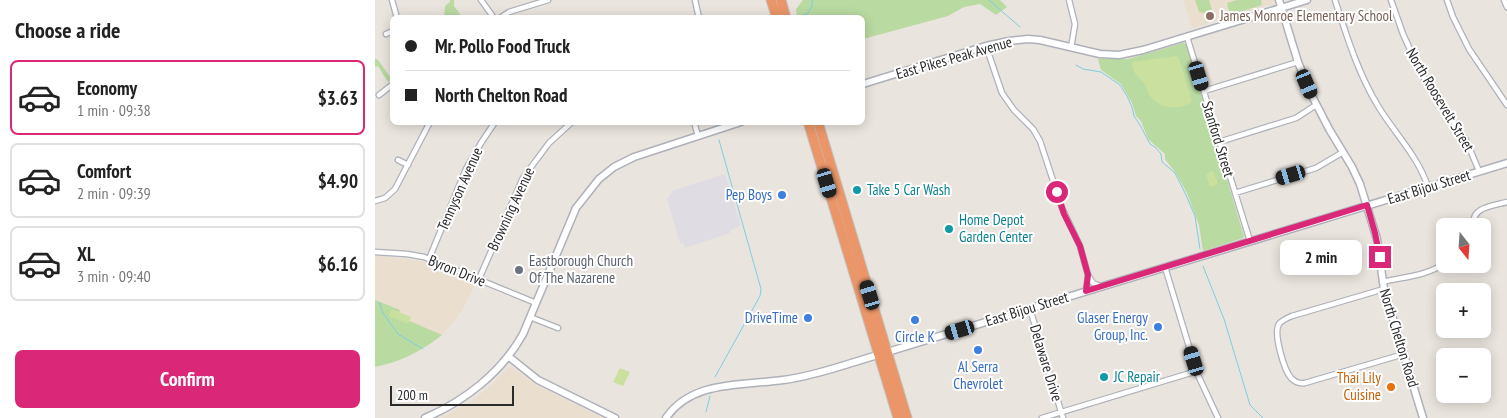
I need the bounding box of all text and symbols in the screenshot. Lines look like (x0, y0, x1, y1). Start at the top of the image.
place label: James Monroe Elementary School (1219, 6, 1393, 25)
marker: James Monroe Elementary School (1204, 10, 1216, 22)
text: Choose a ride (15, 16, 120, 44)
street label: East Pikes Peak Avenue (894, 32, 1014, 83)
text: Mr. Pollo Food Truck (435, 34, 570, 58)
street label: North Roosevelt Street (1402, 45, 1479, 155)
car (1187, 59, 1210, 93)
car (1294, 67, 1319, 101)
icon: car (17, 75, 62, 120)
text: Economy (77, 76, 137, 100)
text: North Chelton Road (435, 83, 567, 107)
text: $3.63 (318, 86, 358, 110)
street label: Stanford Street (1198, 99, 1239, 179)
text: 1 min · 09:38 (77, 100, 151, 120)
street label: Tennyson Avenue (433, 144, 486, 233)
icon: car (17, 158, 62, 203)
text: Comfort (77, 159, 131, 183)
car (1274, 163, 1307, 187)
street label: Browning Avenue (483, 164, 538, 254)
street label: East Bijou Street (1385, 165, 1473, 208)
car (815, 166, 838, 200)
text: $4.90 (318, 169, 358, 193)
place label: Take 5 Car Wash (867, 180, 950, 199)
route start (1046, 181, 1068, 203)
text: 2 min · 09:39 (77, 183, 151, 203)
marker: Take 5 Car Wash (851, 184, 863, 196)
place label: Pep Boys (726, 185, 772, 204)
marker: Pep Boys (776, 189, 788, 201)
place label: Home Depot Garden Center (959, 210, 1033, 246)
north arrow (1436, 218, 1491, 272)
map controls (1436, 218, 1491, 403)
marker: Home Depot Garden Center (943, 223, 955, 235)
callout: 2 min (1280, 240, 1363, 274)
icon: car (17, 241, 62, 286)
text: XL (77, 242, 95, 266)
route end (1369, 246, 1391, 268)
text: 2 min (1305, 247, 1337, 267)
street label: Byron Drive (426, 250, 489, 291)
place label: Eastborough Church Of The Nazarene (529, 251, 633, 287)
text: $6.16 (318, 252, 358, 276)
marker: Eastborough Church Of The Nazarene (513, 264, 525, 276)
text: 3 min · 09:40 (77, 266, 151, 286)
car (858, 278, 881, 312)
button: + (1436, 283, 1491, 338)
street label: North Chelton Road (1375, 286, 1423, 389)
street label: East Bijou Street (983, 287, 1071, 330)
place label: DriveTime (745, 308, 798, 327)
place label: Glaser Energy Group, Inc. (1077, 308, 1148, 344)
marker: DriveTime (802, 312, 814, 324)
marker: Circle K (909, 314, 921, 326)
car (943, 318, 976, 342)
marker: Glaser Energy Group, Inc. (1152, 321, 1164, 333)
street label: Delaware Drive (1026, 322, 1067, 403)
place label: Circle K (895, 327, 936, 346)
marker: Al Serra Chevrolet (972, 344, 984, 356)
car (1182, 344, 1205, 378)
button: − (1436, 348, 1491, 403)
button: Confirm (15, 350, 360, 408)
place label: Al Serra Chevrolet (953, 357, 1003, 393)
place label: JC Repair (1113, 367, 1161, 386)
place label: Thai Lily Cuisine (1337, 368, 1381, 404)
marker: JC Repair (1098, 371, 1110, 383)
marker: Thai Lily Cuisine (1385, 381, 1397, 393)
scale bar (390, 383, 514, 406)
text: 200 m (397, 386, 428, 404)

